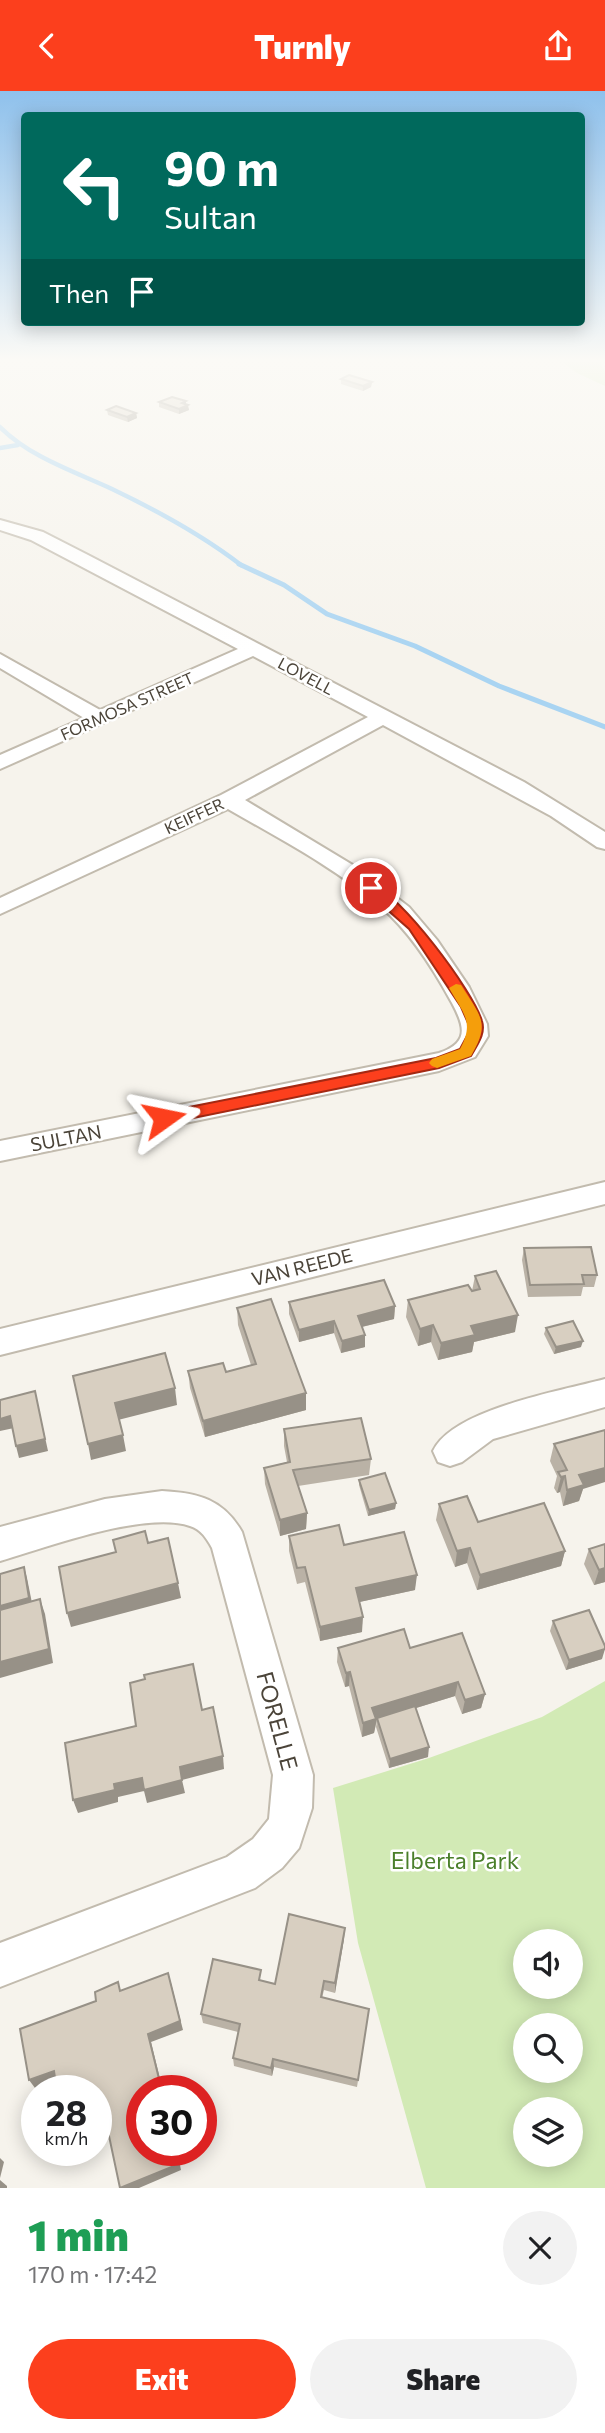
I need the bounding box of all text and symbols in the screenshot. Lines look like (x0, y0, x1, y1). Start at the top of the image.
text: Turnly (254, 26, 351, 66)
icon: back (28, 27, 66, 65)
icon: share (539, 27, 577, 65)
text: 90 m (164, 136, 279, 196)
icon: left (49, 140, 140, 231)
text: Sultan (164, 196, 257, 236)
icon: arrive (123, 273, 161, 311)
text: Then (49, 277, 109, 308)
street label: LOVELL (275, 653, 337, 698)
street label: FORMOSA STREET (57, 668, 196, 743)
street label: KEIFFER (161, 793, 227, 838)
pin (341, 858, 401, 918)
icon: arrive (352, 869, 390, 907)
position arrow (127, 1081, 201, 1155)
street label: SULTAN (28, 1119, 103, 1156)
street label: VAN REEDE (249, 1243, 355, 1290)
street label: FORELLE (251, 1668, 305, 1773)
park label: Elberta Park (391, 1846, 520, 1874)
map controls (513, 1929, 583, 2167)
button: sound (513, 1929, 583, 1999)
button: search (513, 2013, 583, 2083)
speed limit sign: 30 (126, 2075, 217, 2166)
text: 28 (46, 2090, 87, 2133)
button: layers (513, 2097, 583, 2167)
text: km/h (45, 2127, 88, 2149)
text: 1 min (28, 2208, 129, 2260)
button: close (503, 2211, 577, 2285)
text: 170 m · 17:42 (28, 2260, 157, 2288)
button: Exit (28, 2339, 296, 2419)
button: Share (310, 2339, 577, 2419)

